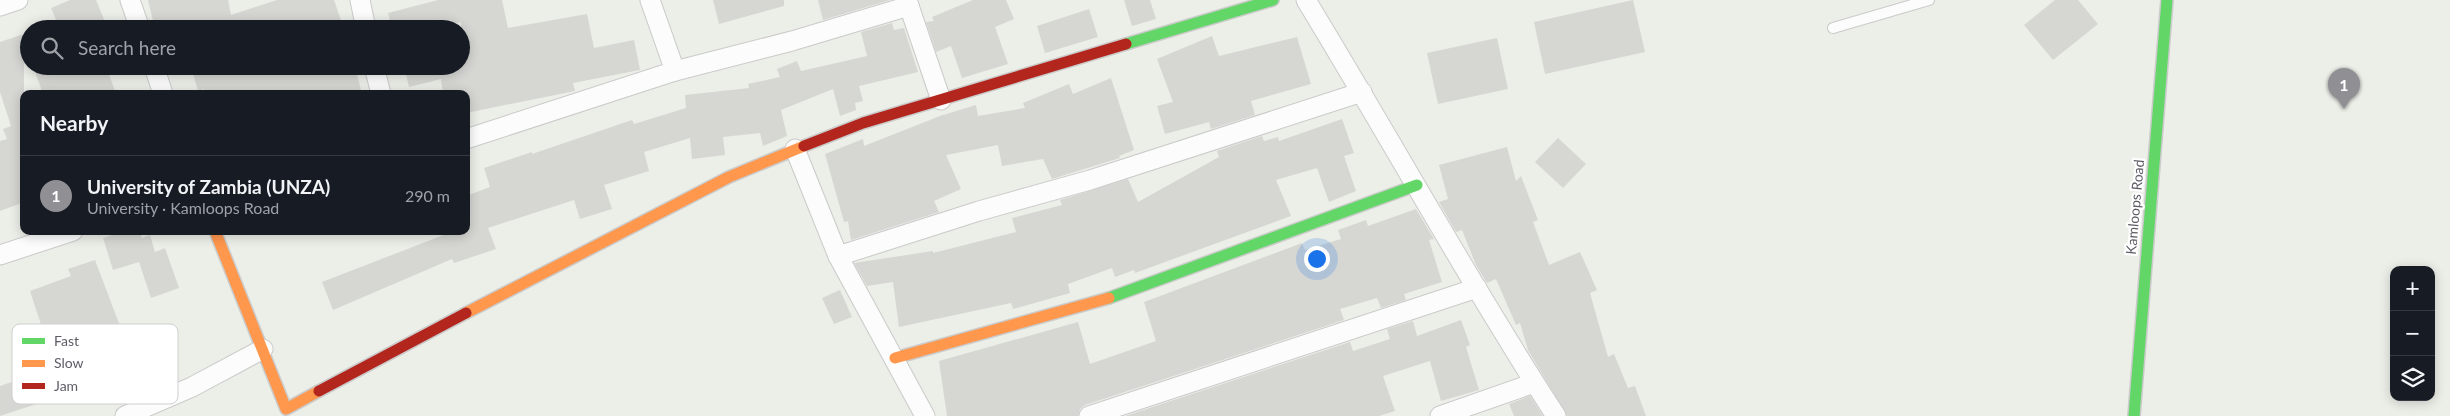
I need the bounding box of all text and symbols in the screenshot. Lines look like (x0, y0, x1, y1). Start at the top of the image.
search box (20, 20, 470, 75)
icon: search (38, 34, 66, 62)
text: Search here (78, 36, 176, 59)
pin: 1 (2328, 68, 2360, 109)
text: Nearby (40, 110, 108, 135)
street label: Kamloops Road (2122, 159, 2147, 255)
text: University of Zambia (UNZA) (87, 175, 330, 198)
text: 1 (51, 186, 61, 205)
text: 290 m (405, 186, 450, 205)
text: University · Kamloops Road (87, 198, 279, 217)
your location (1304, 246, 1330, 272)
map controls (2390, 266, 2435, 401)
button: + (2390, 266, 2435, 311)
button: − (2390, 311, 2435, 356)
legend (12, 324, 178, 404)
text: Fast (54, 332, 79, 349)
text: Slow (54, 354, 84, 371)
button: layers (2390, 356, 2435, 401)
text: Jam (54, 377, 78, 394)

